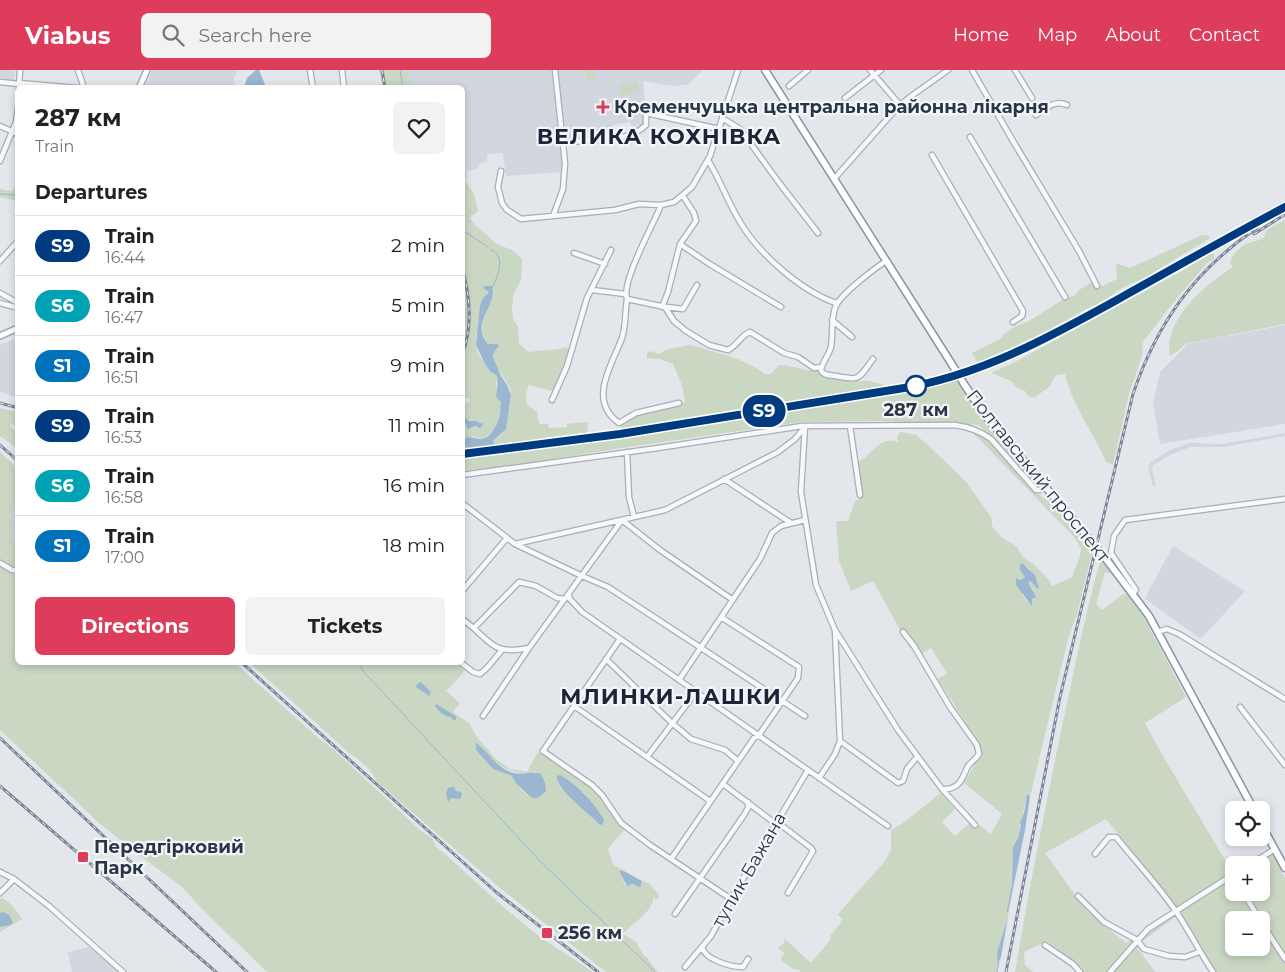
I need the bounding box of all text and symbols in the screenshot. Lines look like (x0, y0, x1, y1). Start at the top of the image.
search box (141, 13, 491, 58)
text: Viabus (25, 21, 111, 50)
icon: search (159, 21, 187, 49)
text: Search here (199, 24, 312, 47)
text: Home (953, 24, 1009, 46)
text: Map (1037, 24, 1077, 46)
text: About (1105, 24, 1161, 46)
text: Contact (1189, 24, 1260, 46)
place label: Кременчуцька центральна районна лікарня (614, 96, 1049, 118)
marker: Кременчуцька центральна районна лікарня (596, 100, 610, 114)
button: heart (393, 102, 445, 154)
text: 287 км (35, 103, 122, 132)
district label: ВЕЛИКА КОХНІВКА (537, 123, 781, 150)
text: Train (35, 137, 74, 156)
text: Departures (35, 181, 147, 204)
text: Train (105, 225, 155, 248)
text: 2 min (391, 234, 445, 257)
text: S9 (51, 235, 74, 257)
text: 16:44 (105, 248, 145, 267)
text: Train (105, 285, 155, 308)
text: 5 min (391, 294, 445, 317)
text: S6 (51, 295, 74, 317)
text: 16:47 (105, 308, 143, 327)
text: Train (105, 345, 155, 368)
text: 9 min (390, 354, 445, 377)
text: S1 (53, 355, 72, 377)
text: 16:51 (105, 368, 139, 387)
marker: 287 км (905, 375, 927, 397)
street label: Полтавський проспект (962, 385, 1115, 567)
line badge: S9 (742, 395, 786, 427)
place label: 287 км (884, 399, 948, 421)
text: S9 (753, 400, 775, 422)
text: Train (105, 405, 155, 428)
text: 11 min (388, 414, 445, 437)
text: S9 (51, 415, 74, 437)
text: 16:53 (105, 428, 142, 447)
text: Train (105, 465, 155, 488)
text: 16 min (383, 474, 445, 497)
text: S6 (51, 475, 74, 497)
text: 16:58 (105, 488, 143, 507)
text: Train (105, 525, 155, 548)
text: 18 min (383, 534, 445, 557)
text: S1 (53, 535, 72, 557)
text: 17:00 (105, 548, 144, 567)
button: Directions (35, 597, 235, 655)
button: Tickets (245, 597, 445, 655)
district label: МЛИНКИ-ЛАШКИ (560, 683, 782, 710)
map controls (1225, 801, 1270, 956)
button: locate (1225, 801, 1270, 846)
street label: тупик Бажана (707, 808, 791, 932)
place label: Передгірковий Парк (94, 836, 244, 879)
marker: Передгірковий Парк (76, 850, 90, 864)
button: + (1225, 856, 1270, 901)
button: − (1225, 911, 1270, 956)
place label: 256 км (558, 922, 622, 944)
marker: 256 км (540, 926, 554, 940)

